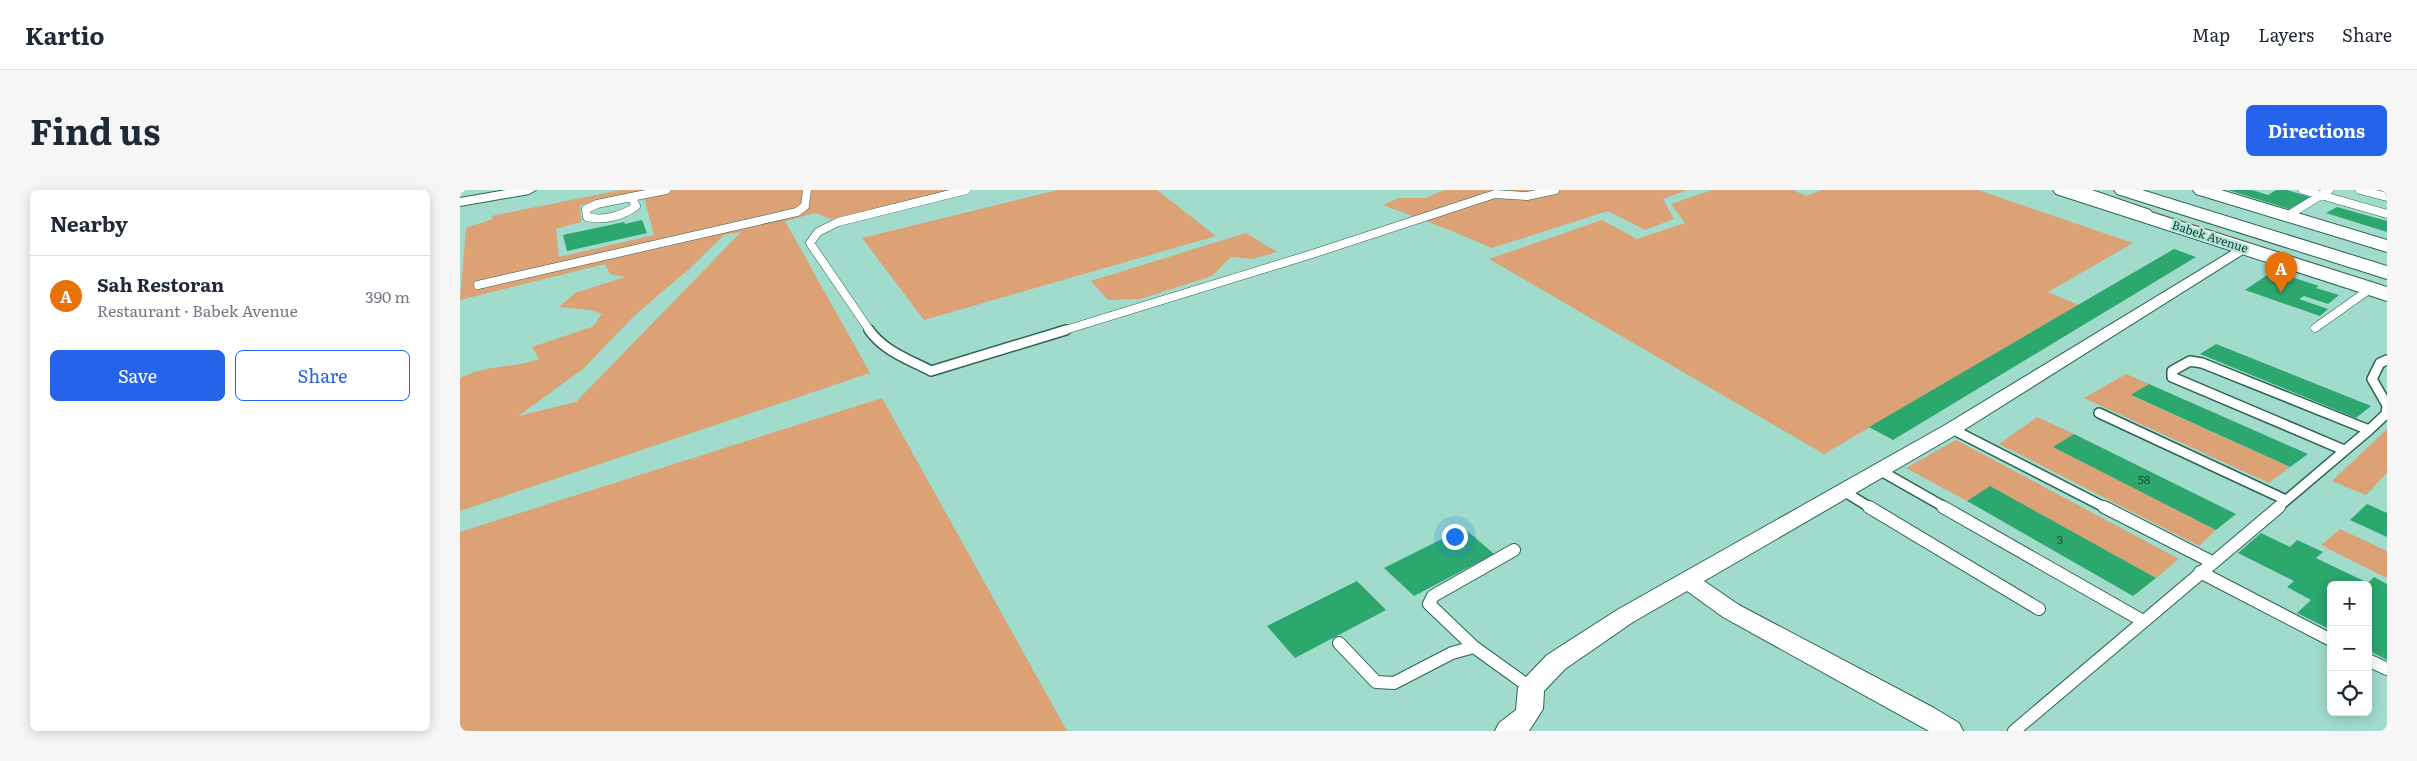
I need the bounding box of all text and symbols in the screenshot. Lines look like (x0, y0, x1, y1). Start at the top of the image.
text: Kartio (25, 17, 104, 52)
text: Map (2192, 21, 2230, 48)
text: Layers (2258, 21, 2314, 48)
text: Share (2342, 21, 2392, 48)
text: Find us (30, 104, 160, 156)
button: Directions (2246, 105, 2387, 156)
text: Nearby (50, 207, 128, 238)
street label: Babek Avenue (2170, 215, 2251, 257)
pin: A (2265, 252, 2297, 293)
text: Sah Restoran (97, 270, 224, 298)
text: A (60, 284, 72, 308)
text: 390 m (365, 284, 410, 308)
text: Restaurant · Babek Avenue (97, 298, 298, 322)
button: Save (50, 350, 225, 401)
button: Share (235, 350, 410, 401)
house number: 58 (2138, 470, 2151, 488)
your location (1442, 524, 1468, 550)
house number: 3 (2057, 530, 2063, 548)
map controls (2327, 581, 2372, 716)
button: + (2327, 581, 2372, 626)
button: − (2327, 626, 2372, 671)
button: locate (2327, 671, 2372, 716)

